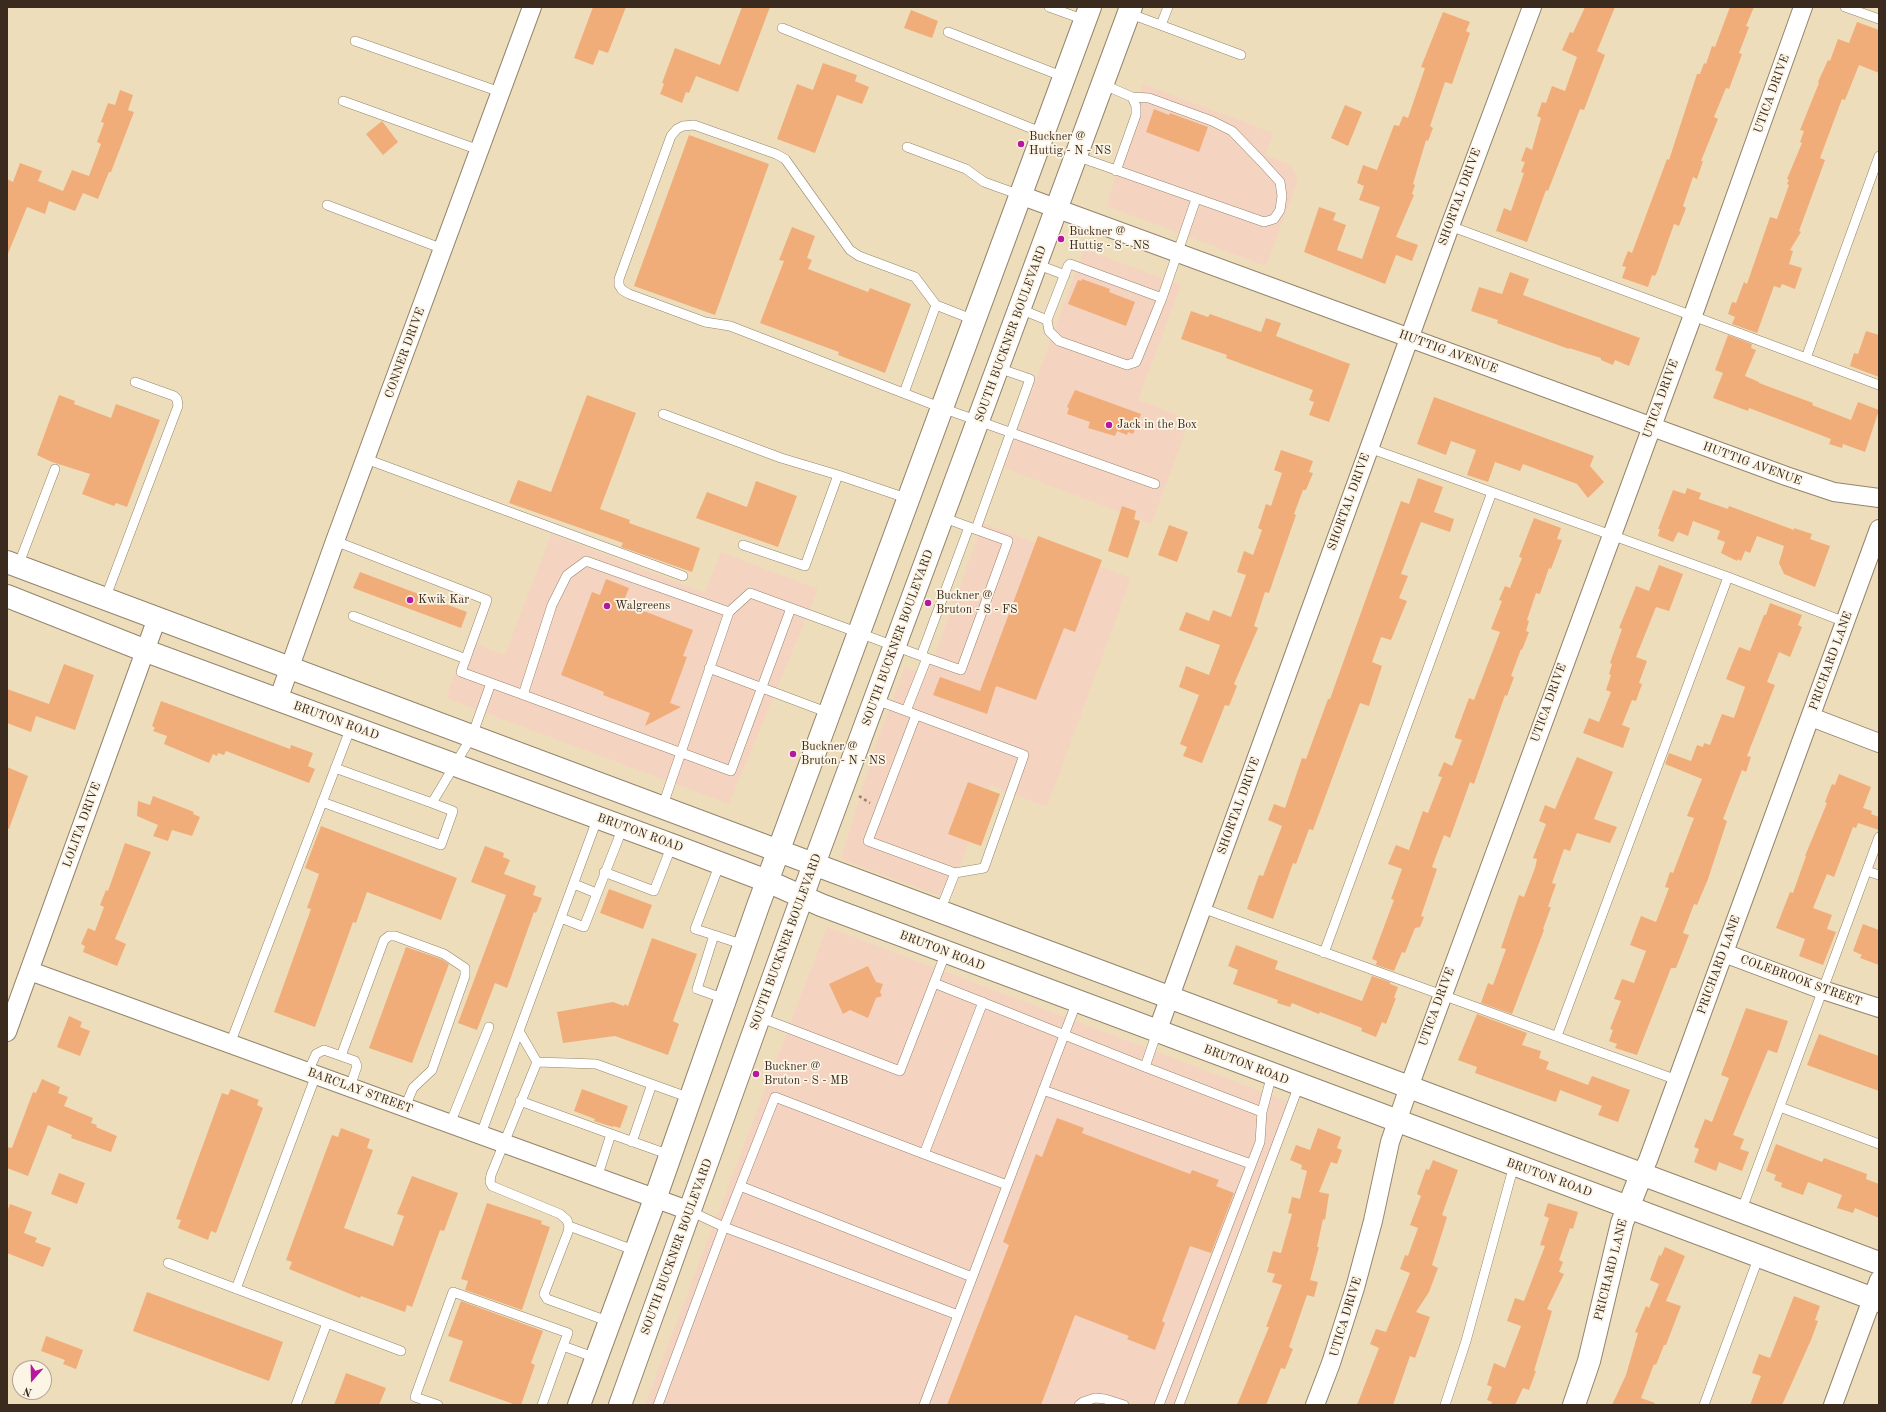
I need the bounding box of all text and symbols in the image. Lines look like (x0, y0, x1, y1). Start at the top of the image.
street label: UTICA DRIVE (1751, 53, 1793, 135)
place label: Buckner @ Huttig - N - NS (1029, 130, 1111, 158)
marker: Buckner @ Huttig - N - NS (1016, 139, 1026, 149)
street label: SHORTAL DRIVE (1436, 146, 1484, 248)
place label: Buckner @ Huttig - S - NS (1069, 225, 1149, 253)
marker: Buckner @ Huttig - S - NS (1056, 234, 1066, 244)
street label: SOUTH BUCKNER BOULEVARD (972, 244, 1050, 424)
street label: CONNER DRIVE (382, 306, 428, 400)
street label: HUTTIG AVENUE (1397, 327, 1499, 377)
street label: UTICA DRIVE (1640, 358, 1682, 440)
place label: Jack in the Box (1117, 418, 1197, 432)
marker: Jack in the Box (1104, 420, 1114, 430)
street label: HUTTIG AVENUE (1701, 439, 1803, 489)
street label: SHORTAL DRIVE (1325, 451, 1373, 553)
street label: SOUTH BUCKNER BOULEVARD (859, 548, 937, 728)
place label: Buckner @ Bruton - S - FS (936, 589, 1018, 617)
place label: Kwik Kar (418, 593, 469, 607)
marker: Kwik Kar (405, 595, 415, 605)
marker: Buckner @ Bruton - S - FS (923, 598, 933, 608)
place label: Walgreens (615, 599, 670, 613)
marker: Walgreens (602, 601, 612, 611)
street label: PRICHARD LANE (1806, 610, 1856, 712)
street label: UTICA DRIVE (1528, 662, 1570, 744)
street label: BRUTON ROAD (291, 699, 381, 743)
place label: Buckner @ Bruton - N - NS (801, 740, 885, 768)
marker: Buckner @ Bruton - N - NS (788, 749, 798, 759)
street label: SHORTAL DRIVE (1215, 755, 1263, 857)
street label: LOLITA DRIVE (60, 780, 104, 870)
street label: BRUTON ROAD (595, 811, 685, 855)
street label: SOUTH BUCKNER BOULEVARD (747, 852, 825, 1032)
street label: PRICHARD LANE (1694, 914, 1744, 1016)
street label: BRUTON ROAD (897, 928, 987, 974)
street label: COLEBROOK STREET (1738, 952, 1864, 1010)
street label: UTICA DRIVE (1416, 966, 1458, 1048)
street label: BRUTON ROAD (1201, 1042, 1291, 1088)
place label: Buckner @ Bruton - S - MB (764, 1060, 848, 1088)
street label: BARCLAY STREET (305, 1065, 415, 1117)
marker: Buckner @ Bruton - S - MB (751, 1069, 761, 1079)
street label: BRUTON ROAD (1504, 1156, 1594, 1200)
street label: SOUTH BUCKNER BOULEVARD (638, 1157, 716, 1337)
street label: PRICHARD LANE (1591, 1218, 1631, 1322)
street label: UTICA DRIVE (1327, 1275, 1365, 1359)
north arrow (12, 1360, 52, 1400)
text: N (22, 1384, 34, 1397)

